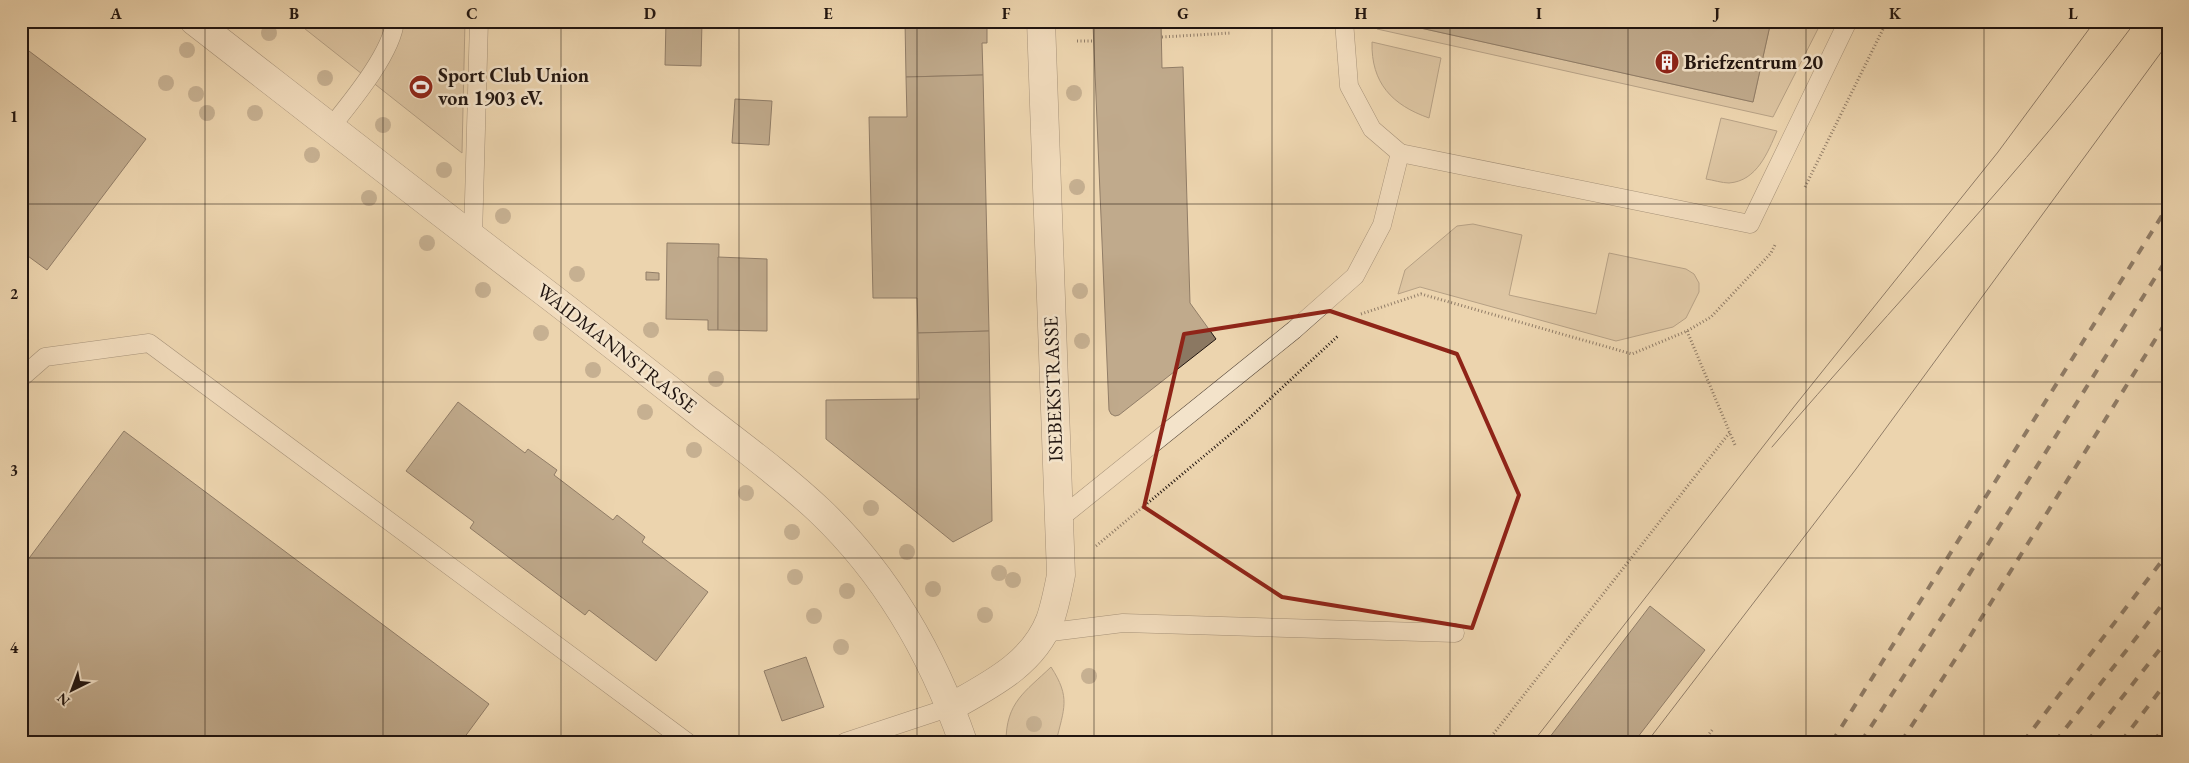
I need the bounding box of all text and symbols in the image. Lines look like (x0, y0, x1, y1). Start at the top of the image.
text: A (109, 3, 122, 24)
text: B (289, 3, 299, 24)
text: C (466, 3, 478, 24)
text: D (644, 3, 656, 24)
text: E (823, 3, 833, 24)
text: F (1002, 3, 1011, 24)
text: G (1177, 3, 1189, 24)
text: H (1355, 3, 1368, 24)
text: I (1536, 3, 1542, 24)
text: J (1712, 3, 1720, 24)
text: K (1889, 3, 1902, 24)
text: L (2068, 3, 2078, 24)
building icon: Briefzentrum 20 (1654, 49, 1680, 75)
place label: Briefzentrum 20 (1684, 49, 1824, 75)
place label: Sport Club Union von 1903 eV. (438, 62, 589, 111)
sports icon: Sport Club Union von 1903 eV. (408, 74, 434, 100)
text: 1 (10, 106, 18, 127)
street label: WAIDMANNSTRASSE (532, 277, 702, 419)
text: 2 (10, 283, 19, 304)
street label: ISEBEKSTRASSE (1037, 316, 1069, 462)
text: 3 (10, 460, 18, 481)
text: 4 (10, 637, 19, 658)
north arrow (48, 666, 98, 716)
text: N (53, 689, 74, 710)

